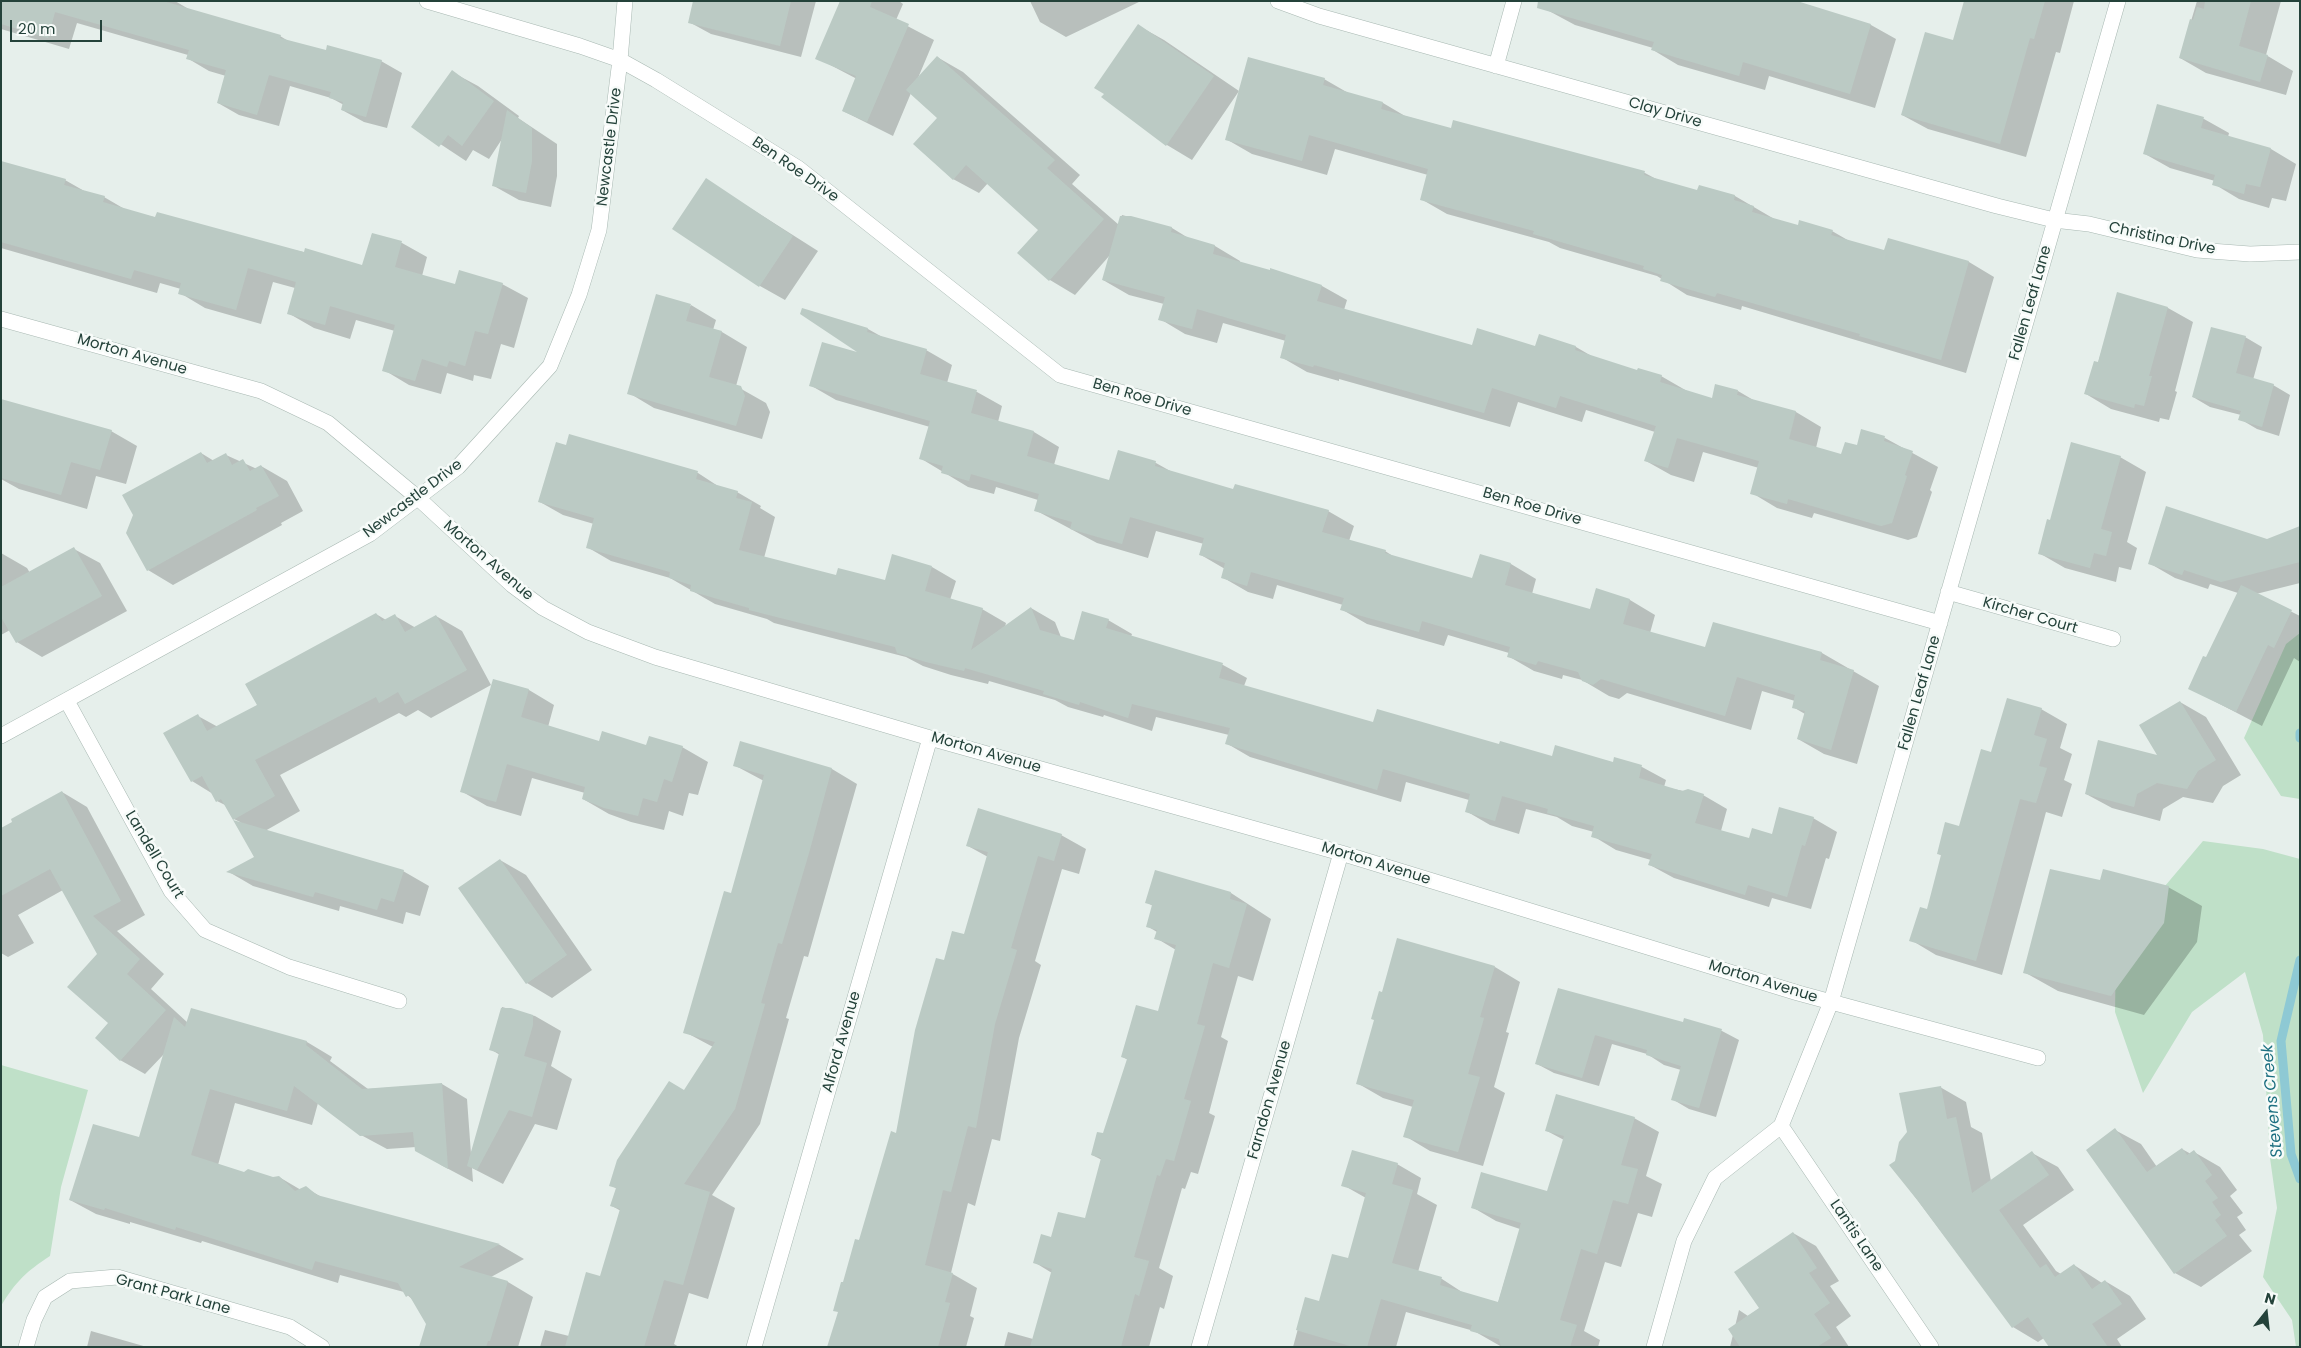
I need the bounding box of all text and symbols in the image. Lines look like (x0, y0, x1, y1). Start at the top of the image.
scale bar (12, 10, 105, 42)
text: 20 m (18, 18, 56, 39)
street label: Newcastle Drive (594, 87, 626, 207)
street label: Clay Drive (1626, 94, 1704, 132)
street label: Ben Roe Drive (748, 133, 842, 207)
street label: Christina Drive (2107, 219, 2217, 259)
street label: Fallen Leaf Lane (2006, 244, 2056, 362)
street label: Morton Avenue (75, 331, 189, 379)
street label: Ben Roe Drive (1091, 375, 1193, 421)
street label: Newcastle Drive (360, 456, 466, 542)
street label: Ben Roe Drive (1481, 484, 1583, 530)
street label: Morton Avenue (439, 517, 537, 605)
street label: Kircher Court (1981, 594, 2079, 638)
street label: Fallen Leaf Lane (1895, 634, 1945, 752)
street label: Morton Avenue (929, 729, 1043, 777)
street label: Landell Court (121, 808, 187, 902)
street label: Morton Avenue (1319, 839, 1433, 889)
street label: Morton Avenue (1706, 957, 1820, 1007)
street label: Alford Avenue (819, 989, 865, 1095)
street label: Farndon Avenue (1244, 1039, 1296, 1161)
water label: Stevens Creek (2258, 1044, 2288, 1158)
street label: Lantis Lane (1825, 1197, 1887, 1275)
street label: Grant Park Lane (114, 1271, 232, 1319)
north arrow (2241, 1288, 2291, 1338)
text: N (2262, 1288, 2278, 1310)

